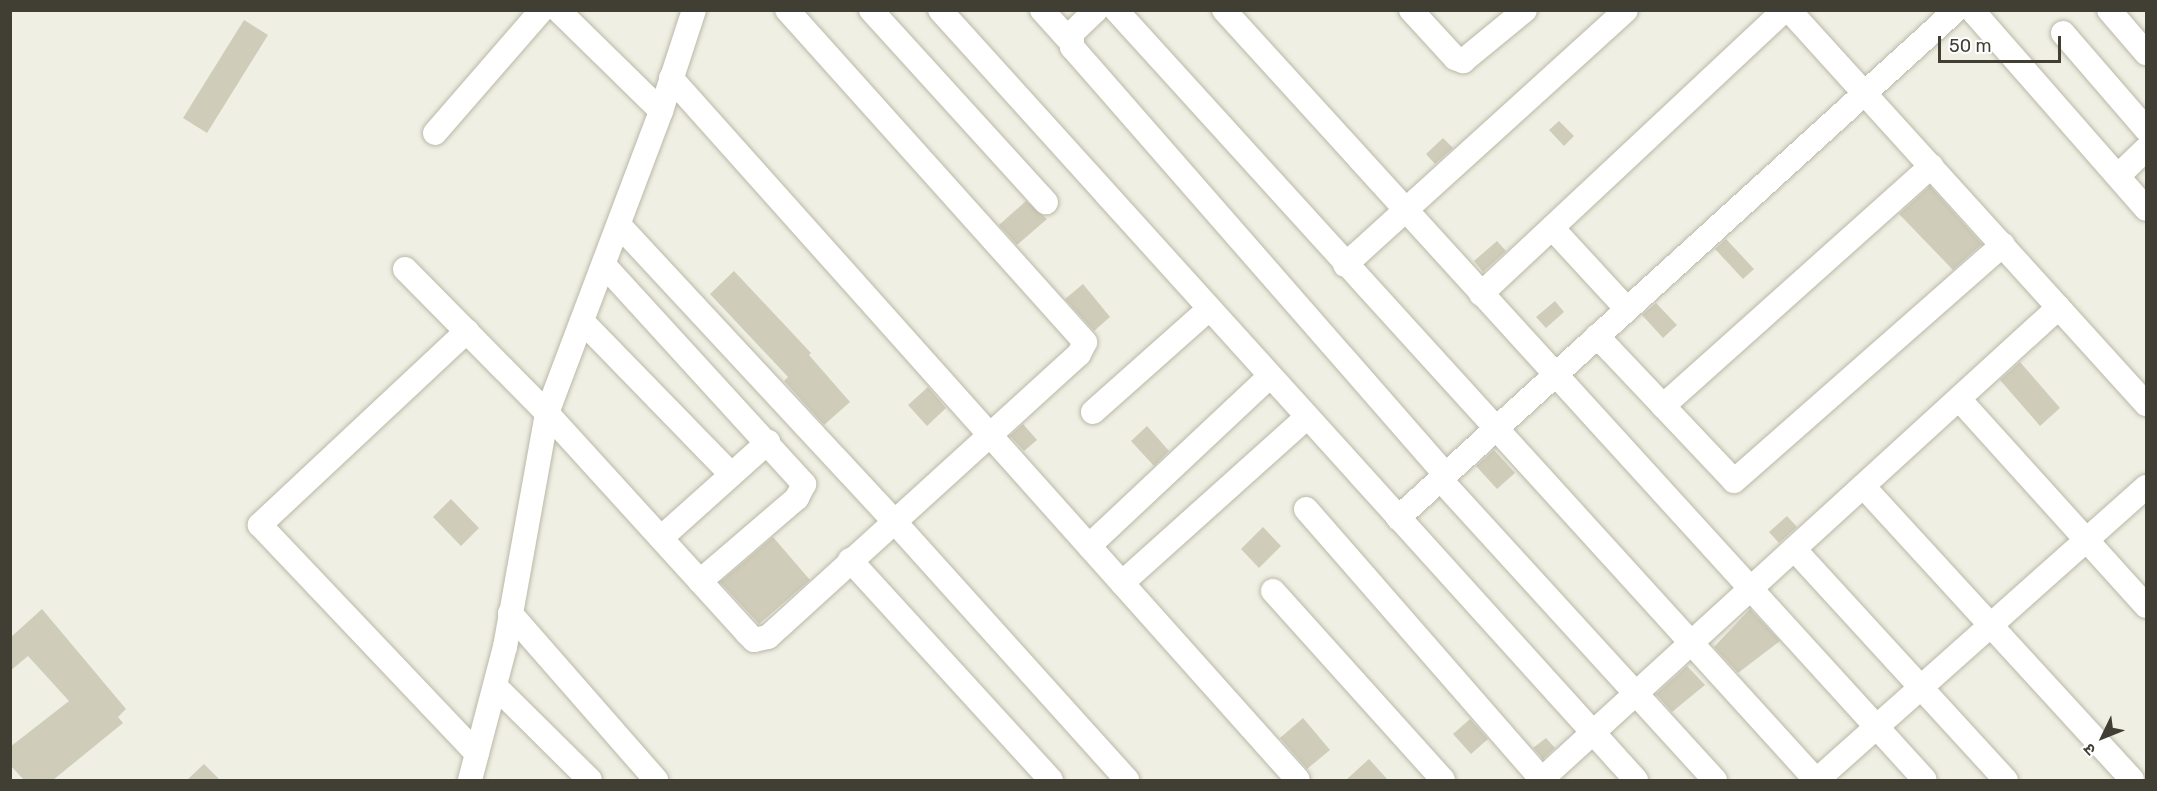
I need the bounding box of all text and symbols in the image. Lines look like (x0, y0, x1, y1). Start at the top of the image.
scale bar (1941, 24, 2064, 62)
text: 50 m (1949, 35, 1992, 57)
north arrow (2073, 707, 2133, 767)
text: उ (2079, 740, 2100, 760)

